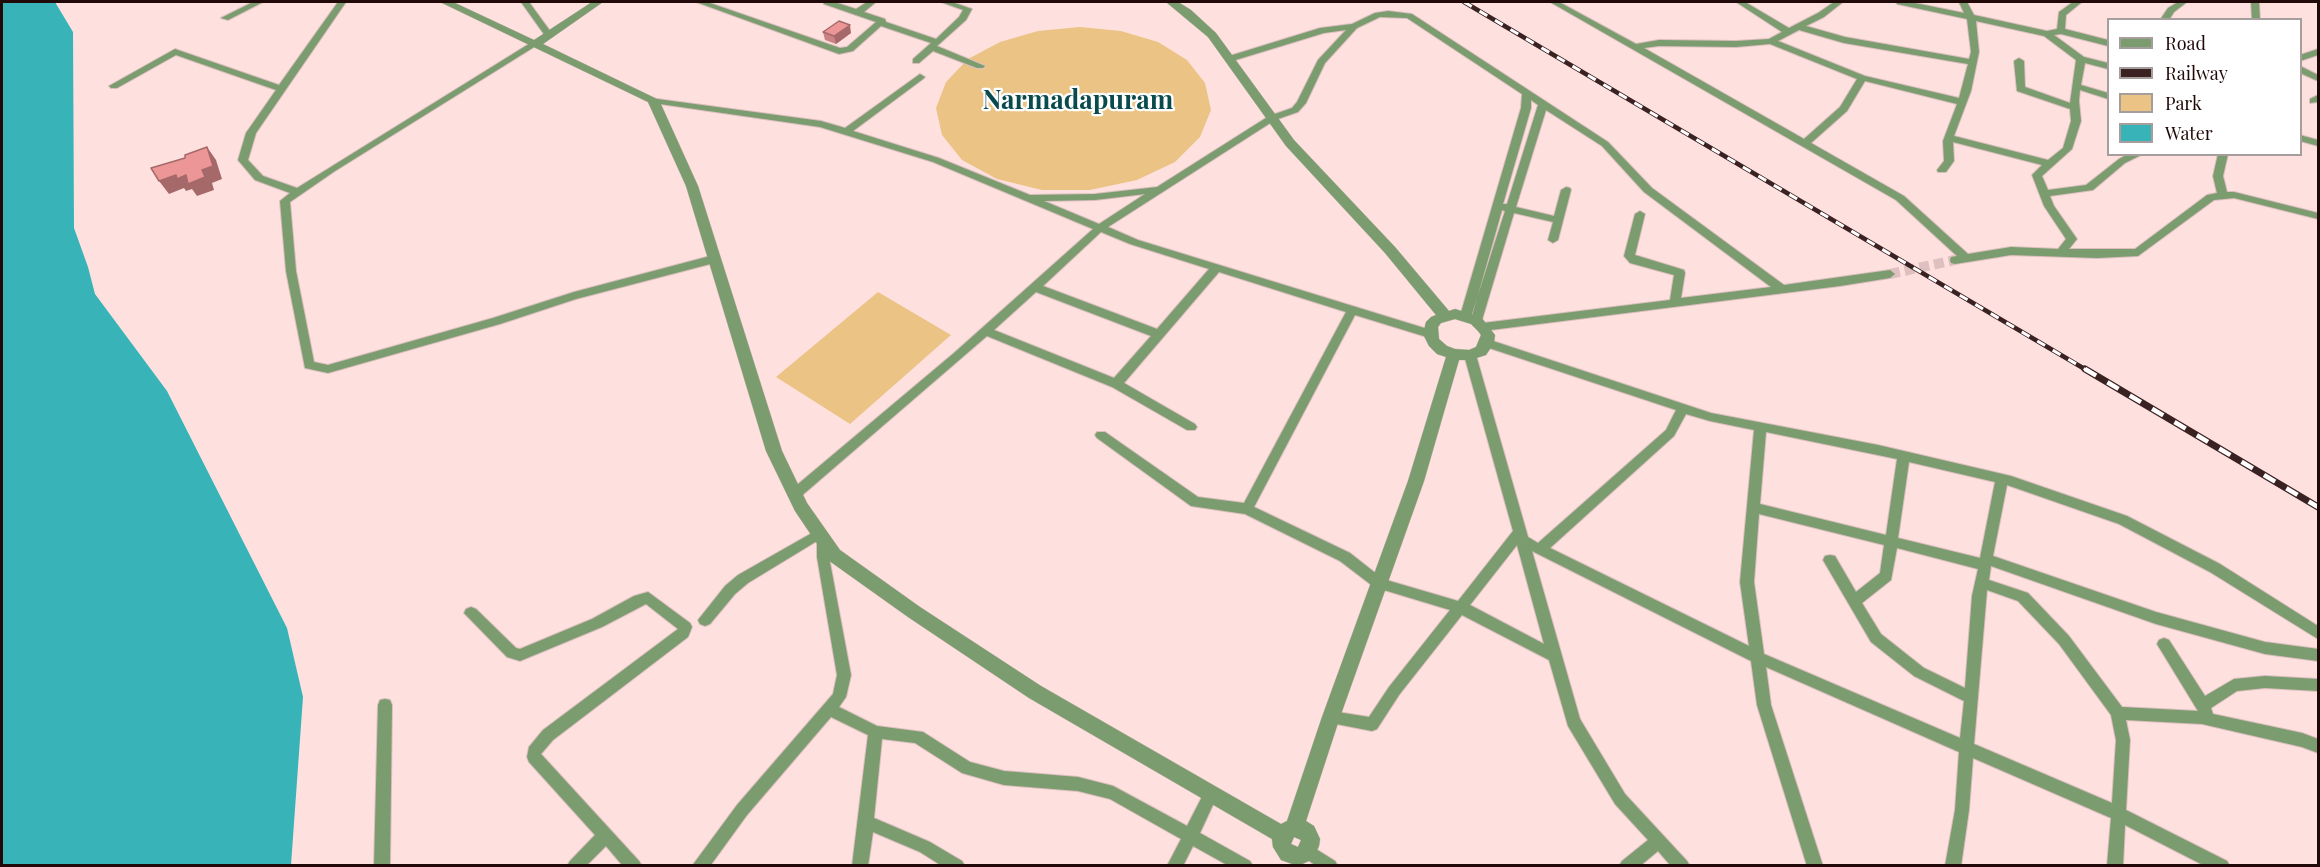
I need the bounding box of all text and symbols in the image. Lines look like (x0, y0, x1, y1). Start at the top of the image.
legend (2107, 18, 2302, 156)
text: Road (2165, 31, 2206, 55)
text: Railway (2165, 61, 2228, 85)
district label: Narmadapuram (983, 85, 1173, 117)
text: Park (2165, 91, 2202, 115)
text: Water (2165, 121, 2213, 145)

